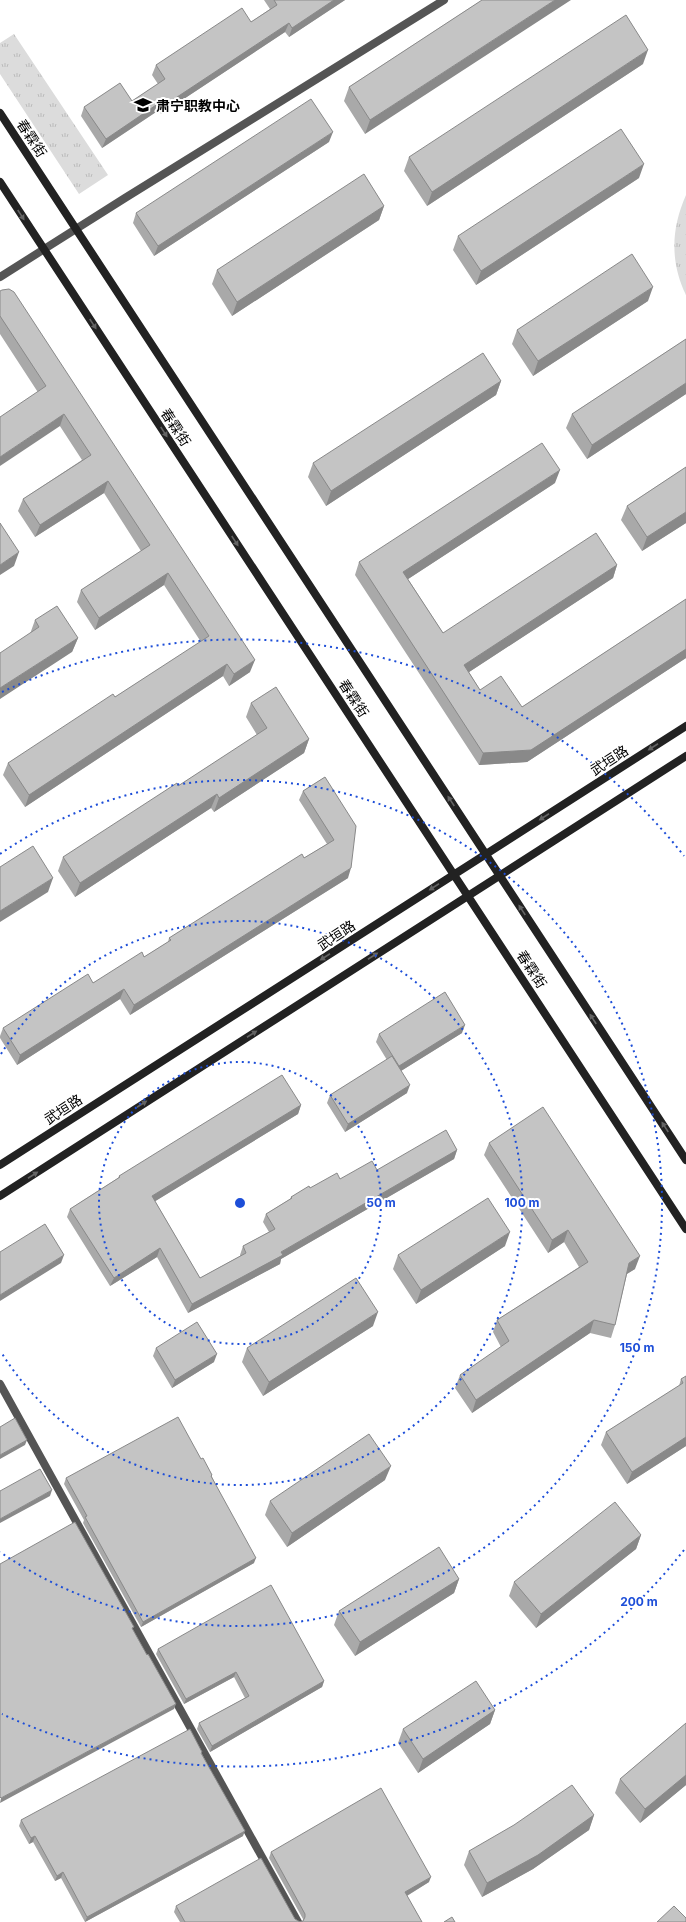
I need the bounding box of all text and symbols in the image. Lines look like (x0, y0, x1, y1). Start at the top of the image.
school or university icon: 肃宁职教中心 (133, 95, 153, 115)
place label: 肃宁职教中心 (156, 97, 240, 114)
street label: 春霖街 (13, 116, 51, 160)
one-way arrow (18, 209, 25, 221)
one-way arrow (89, 318, 96, 329)
street label: 春霖街 (157, 405, 195, 449)
one-way arrow (160, 427, 168, 437)
one-way arrow (231, 536, 239, 546)
street label: 春霖街 (335, 676, 373, 720)
street label: 武垣路 (587, 741, 631, 779)
one-way arrow (647, 743, 659, 750)
one-way arrow (447, 796, 455, 806)
one-way arrow (539, 813, 549, 821)
one-way arrow (429, 883, 439, 891)
one-way arrow (518, 905, 526, 915)
street label: 武垣路 (314, 916, 358, 954)
street label: 春霖街 (513, 947, 551, 991)
one-way arrow (320, 953, 330, 961)
one-way arrow (367, 953, 379, 960)
one-way arrow (590, 1013, 597, 1024)
one-way arrow (247, 1030, 257, 1038)
street label: 武垣路 (41, 1090, 85, 1128)
one-way arrow (136, 1101, 148, 1108)
one-way arrow (661, 1121, 668, 1133)
one-way arrow (27, 1171, 39, 1178)
text: 50 m (366, 1195, 396, 1210)
text: 100 m (504, 1195, 540, 1210)
centre of rings (233, 1196, 247, 1210)
text: 150 m (620, 1340, 654, 1355)
text: 200 m (620, 1594, 658, 1609)

